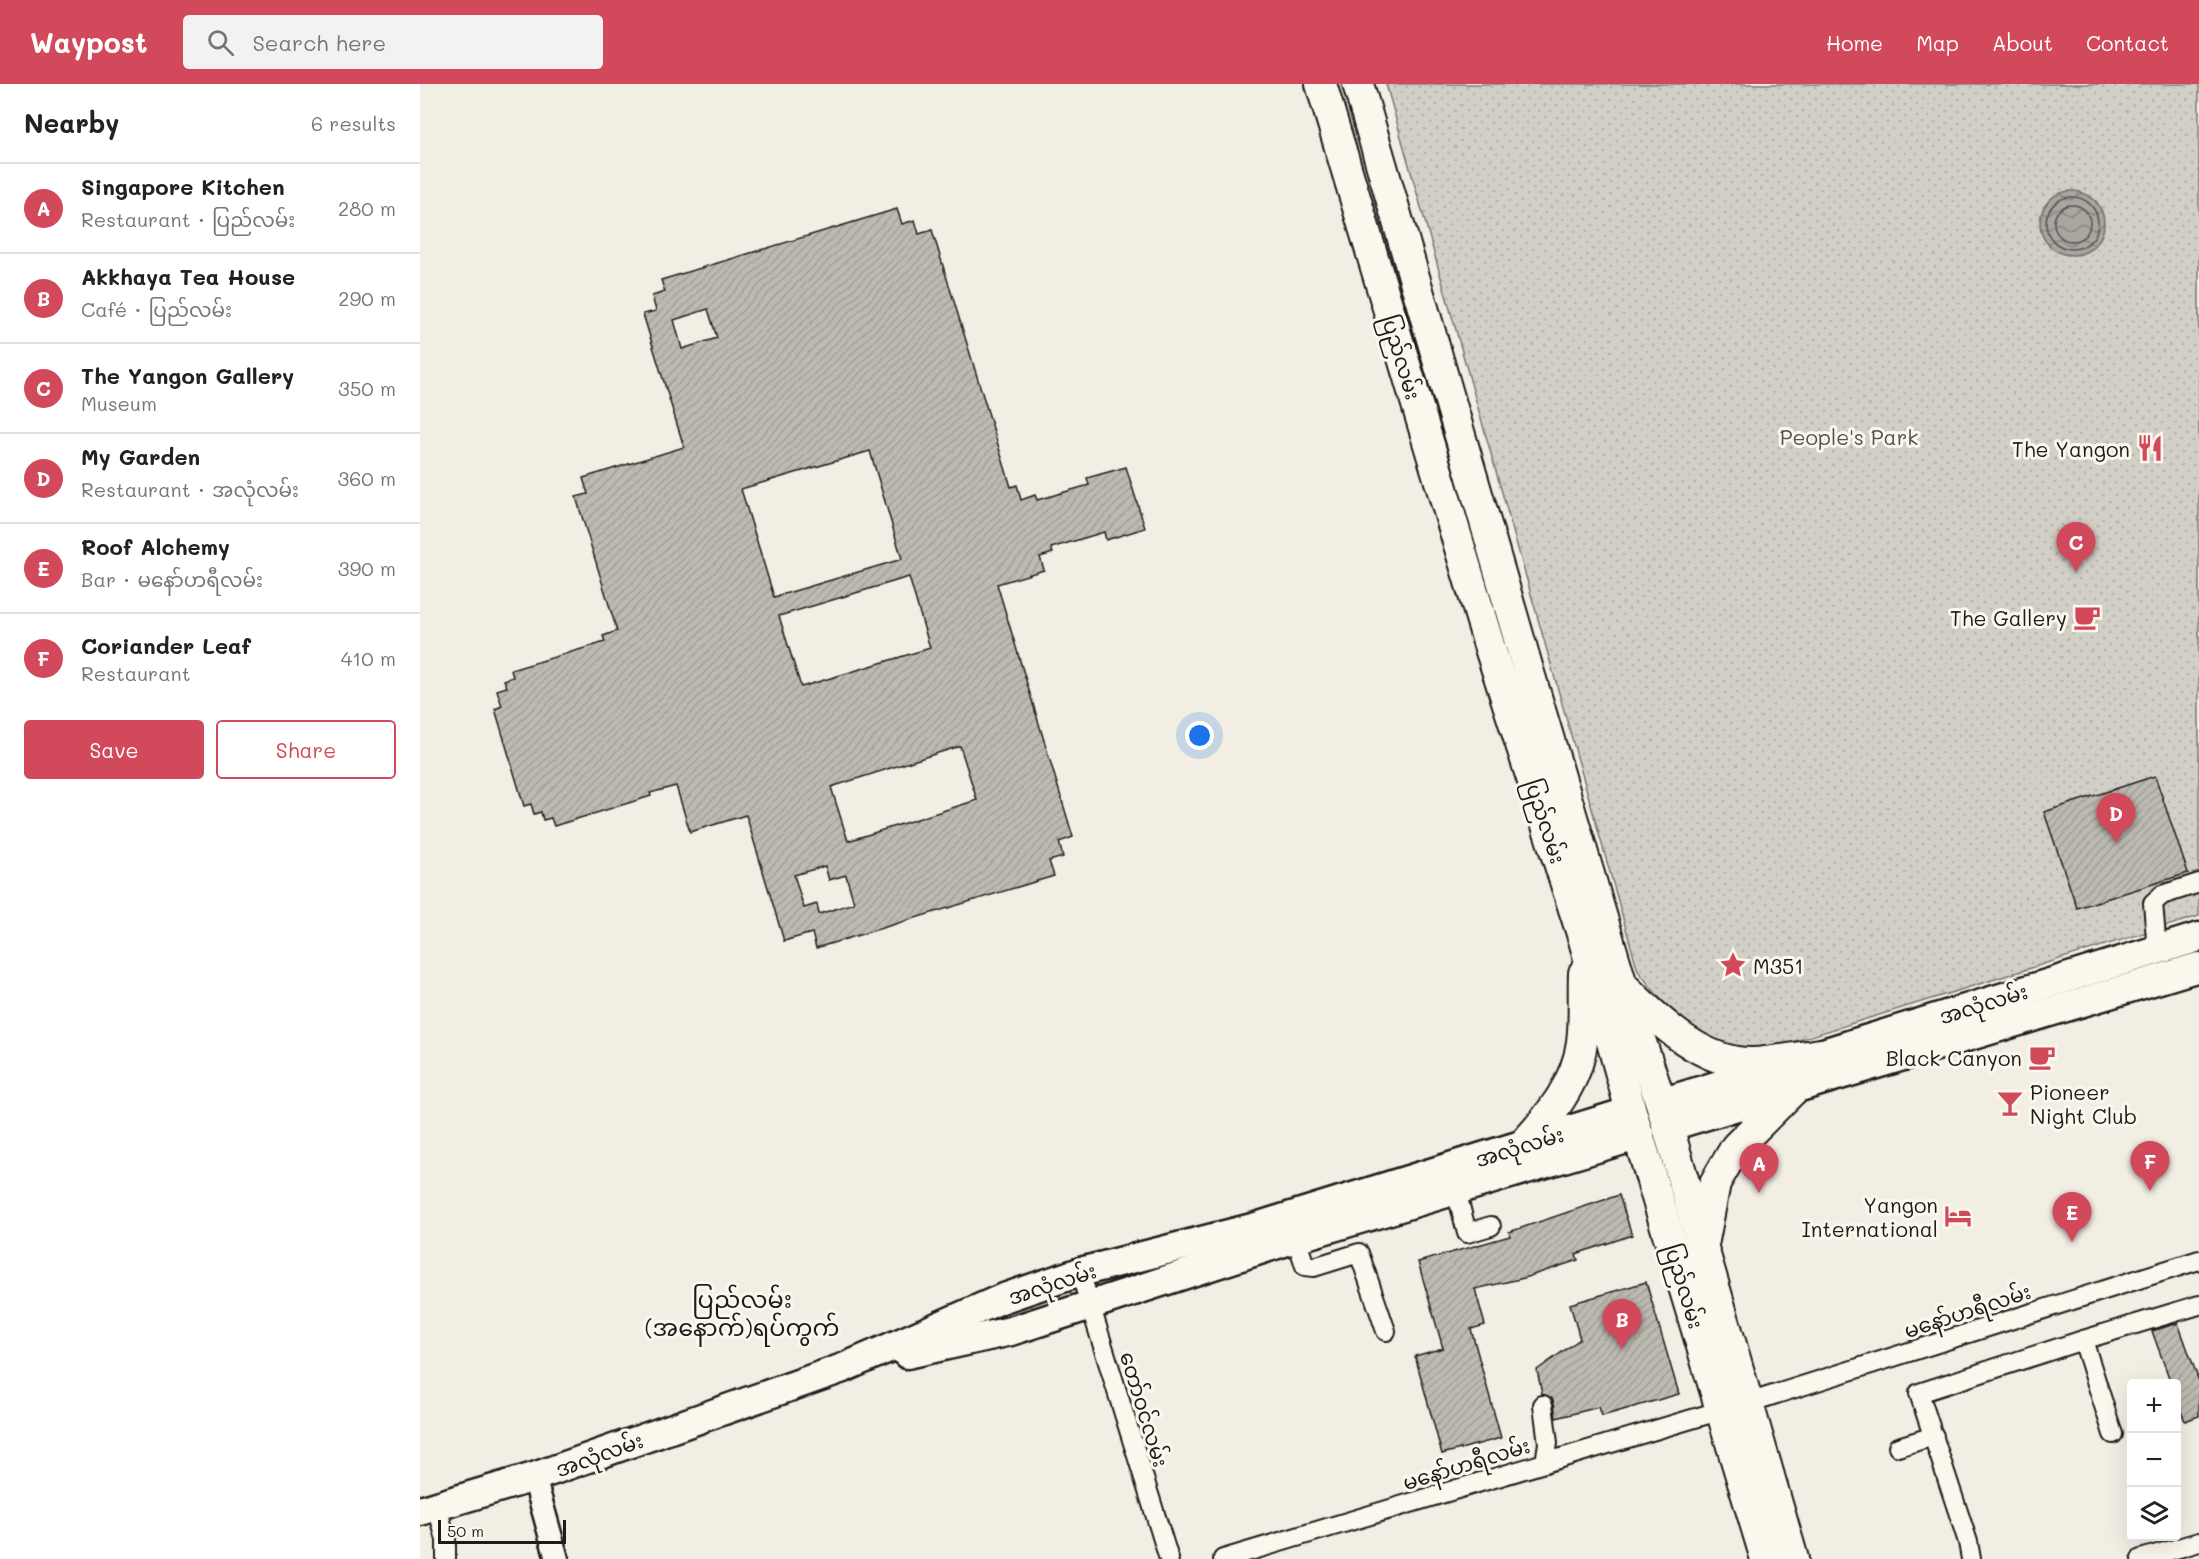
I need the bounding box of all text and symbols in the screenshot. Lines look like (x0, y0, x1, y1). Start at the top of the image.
search box (183, 15, 603, 69)
text: Waypost (30, 24, 147, 60)
icon: search (204, 26, 237, 59)
text: Search here (252, 28, 386, 57)
text: Home (1826, 29, 1883, 56)
text: Map (1916, 29, 1959, 56)
text: About (1992, 29, 2053, 56)
text: Contact (2086, 29, 2169, 56)
text: Nearby (24, 106, 119, 140)
text: 6 results (311, 110, 396, 136)
text: Singapore Kitchen (81, 172, 285, 201)
text: A (37, 195, 50, 221)
text: 280 m (338, 195, 396, 221)
text: Restaurant · ပြည်လမ်း (81, 206, 295, 232)
text: Akkhaya Tea House (81, 262, 295, 291)
text: B (37, 285, 50, 311)
text: 290 m (338, 285, 396, 311)
text: Café · ပြည်လမ်း (81, 296, 232, 322)
street label: ပြည်လမ်း (1372, 311, 1429, 404)
text: The Yangon Gallery (81, 361, 294, 390)
text: C (36, 375, 51, 401)
text: 350 m (338, 375, 396, 401)
text: Museum (81, 390, 157, 416)
park label: People's Park (1780, 423, 1918, 450)
restaurant icon: The Yangon (2135, 433, 2165, 463)
place label: The Yangon (2012, 435, 2130, 462)
text: My Garden (81, 442, 200, 471)
text: D (36, 465, 51, 491)
text: 360 m (338, 465, 396, 491)
text: Restaurant · အလုံလမ်း (81, 476, 299, 502)
pin: C (2056, 522, 2096, 572)
text: Roof Alchemy (81, 532, 230, 561)
text: E (37, 555, 50, 581)
text: 390 m (338, 555, 396, 581)
text: Bar · မနော်ဟရီလမ်း (81, 566, 263, 592)
cafe icon: The Gallery (2072, 602, 2102, 632)
place label: The Gallery (1950, 604, 2067, 631)
text: Coriander Leaf (81, 631, 251, 660)
text: F (37, 645, 50, 671)
text: 410 m (341, 645, 396, 671)
text: Restaurant (81, 660, 191, 686)
button: Save (24, 720, 204, 779)
button: Share (216, 720, 396, 779)
your location (1185, 721, 1214, 750)
street label: ပြည်လမ်း (1515, 775, 1573, 868)
pin: D (2096, 794, 2136, 843)
place icon: M351 (1718, 950, 1748, 980)
place label: M351 (1753, 952, 1804, 979)
street label: အလုံလမ်း (1935, 976, 2032, 1034)
cafe icon: Black Canyon (2027, 1042, 2057, 1072)
place label: Black Canyon (1886, 1044, 2022, 1071)
place label: Pioneer Night Club (2030, 1078, 2137, 1129)
bar icon: Pioneer Night Club (1995, 1088, 2025, 1118)
street label: အလုံလမ်း (1471, 1119, 1568, 1177)
pin: F (2130, 1142, 2170, 1191)
pin: A (1740, 1144, 1778, 1193)
place label: Yangon International (1802, 1191, 1938, 1242)
pin: E (2052, 1192, 2092, 1242)
hotel icon: Yangon International (1943, 1201, 1973, 1231)
street label: ပြည်လမ်း (1655, 1240, 1712, 1333)
street label: အလုံလမ်း (1004, 1255, 1101, 1315)
street label: မနော်ဟရီလမ်း (1900, 1276, 2035, 1348)
district label: ပြည်လမ်း (အနောက်)ရပ်ကွက် (644, 1283, 840, 1347)
pin: B (1602, 1300, 1642, 1349)
street label: တော်ဝင်လမ်း (1115, 1348, 1176, 1470)
map controls (2127, 1379, 2181, 1541)
button: + (2127, 1379, 2181, 1433)
street label: အလုံလမ်း (551, 1425, 648, 1487)
street label: မနော်ဟရီလမ်း (1399, 1430, 1534, 1500)
button: − (2127, 1433, 2181, 1487)
button: layers (2127, 1487, 2181, 1541)
scale bar (438, 1517, 566, 1544)
text: 50 m (447, 1520, 484, 1541)

